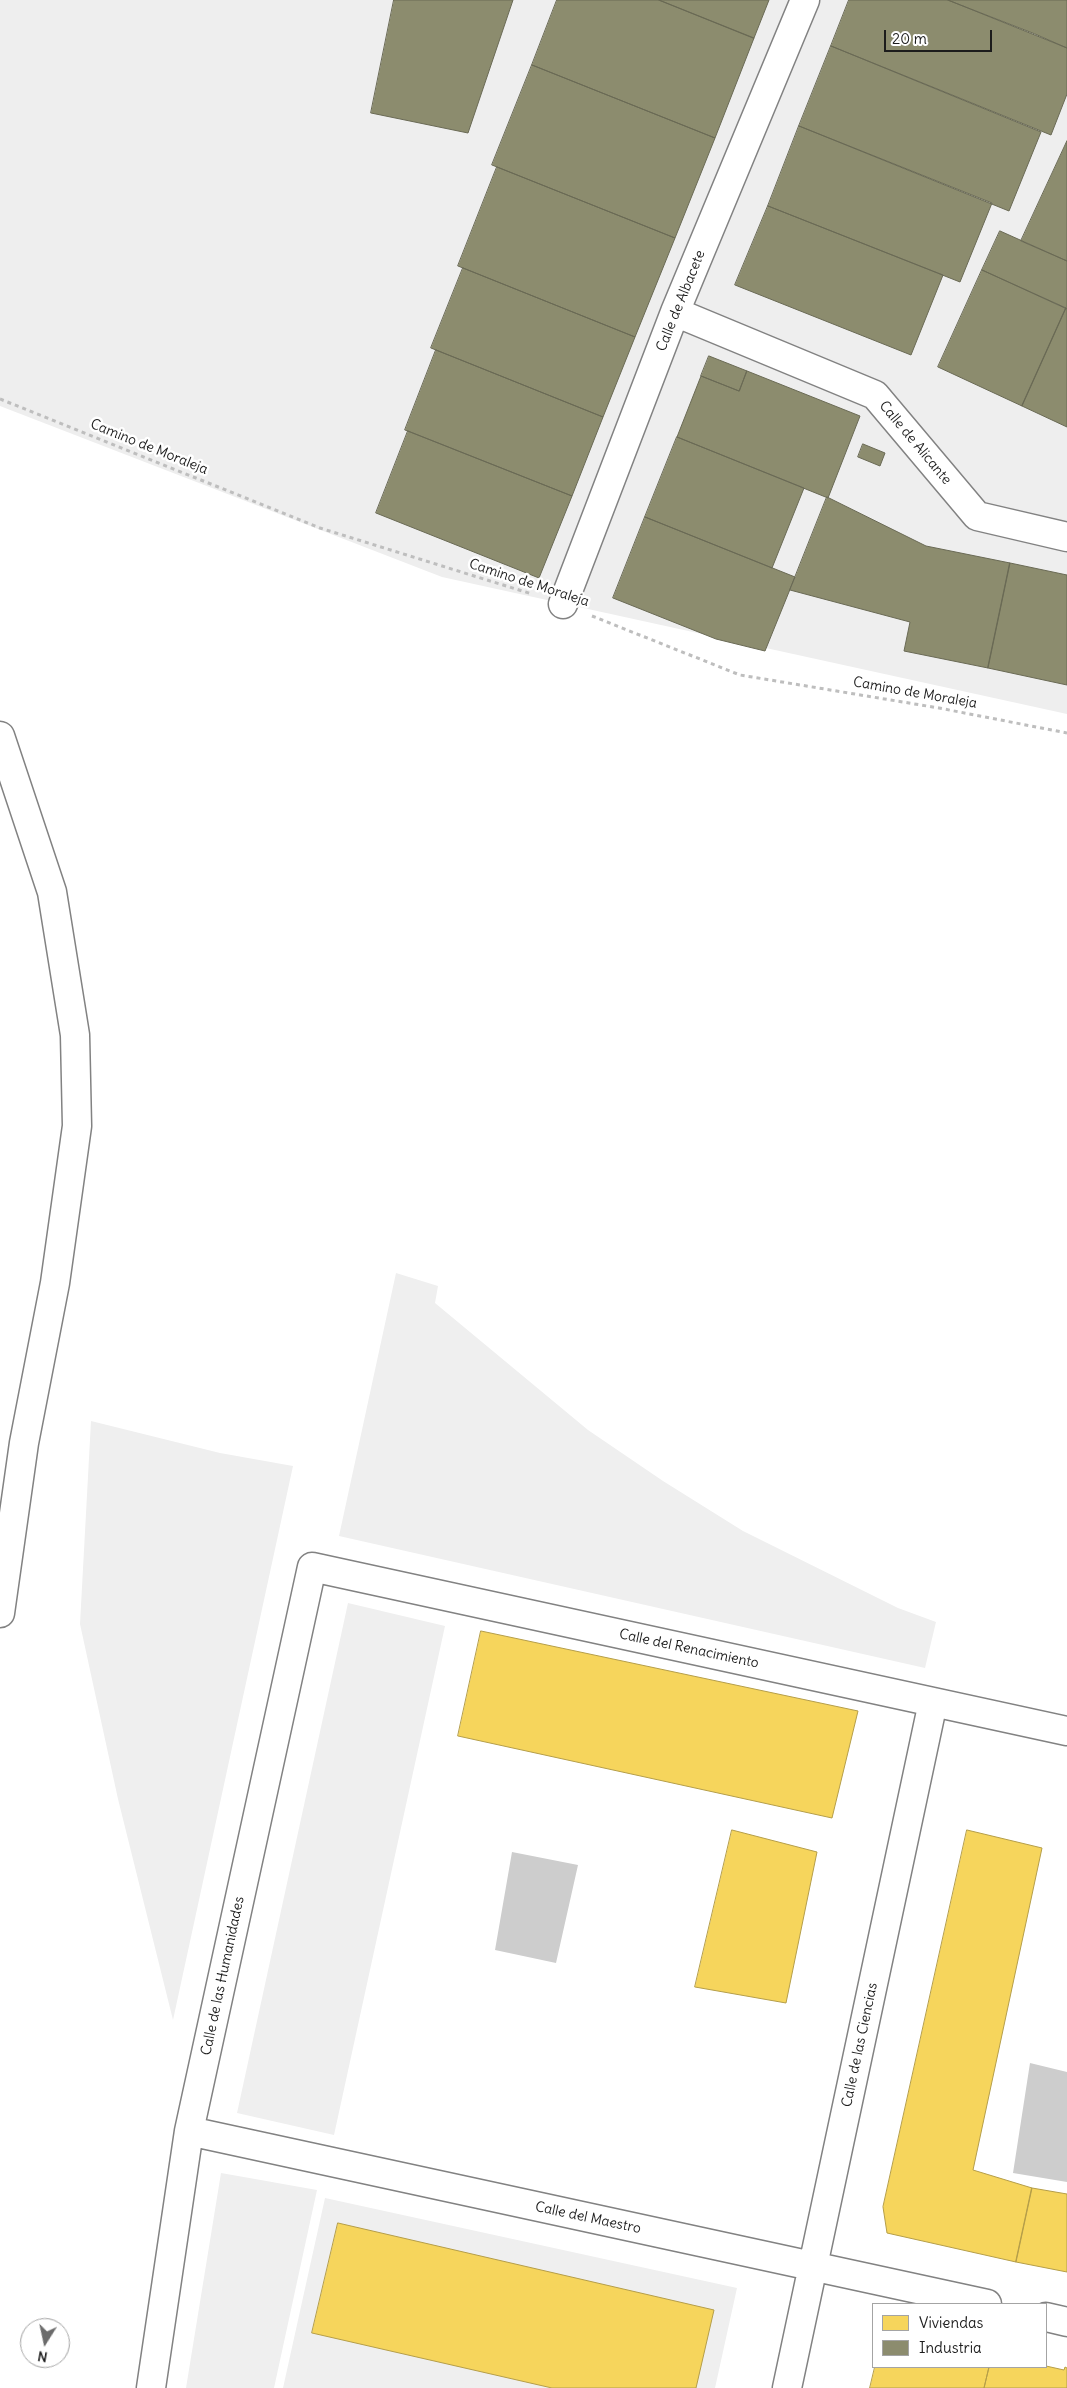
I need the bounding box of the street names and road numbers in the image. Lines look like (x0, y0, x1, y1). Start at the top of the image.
street label: Calle de Albacete (653, 248, 709, 354)
street label: Calle de Alicante (875, 398, 955, 488)
street label: Camino de Moraleja (88, 416, 210, 478)
street label: Camino de Moraleja (467, 556, 591, 610)
street label: Camino de Moraleja (852, 674, 978, 712)
street label: Calle del Renacimiento (618, 1626, 760, 1672)
street label: Calle de las Humanidades (198, 1895, 248, 2057)
street label: Calle de las Ciencias (839, 1981, 881, 2109)
street label: Calle del Maestro (534, 2199, 642, 2237)

